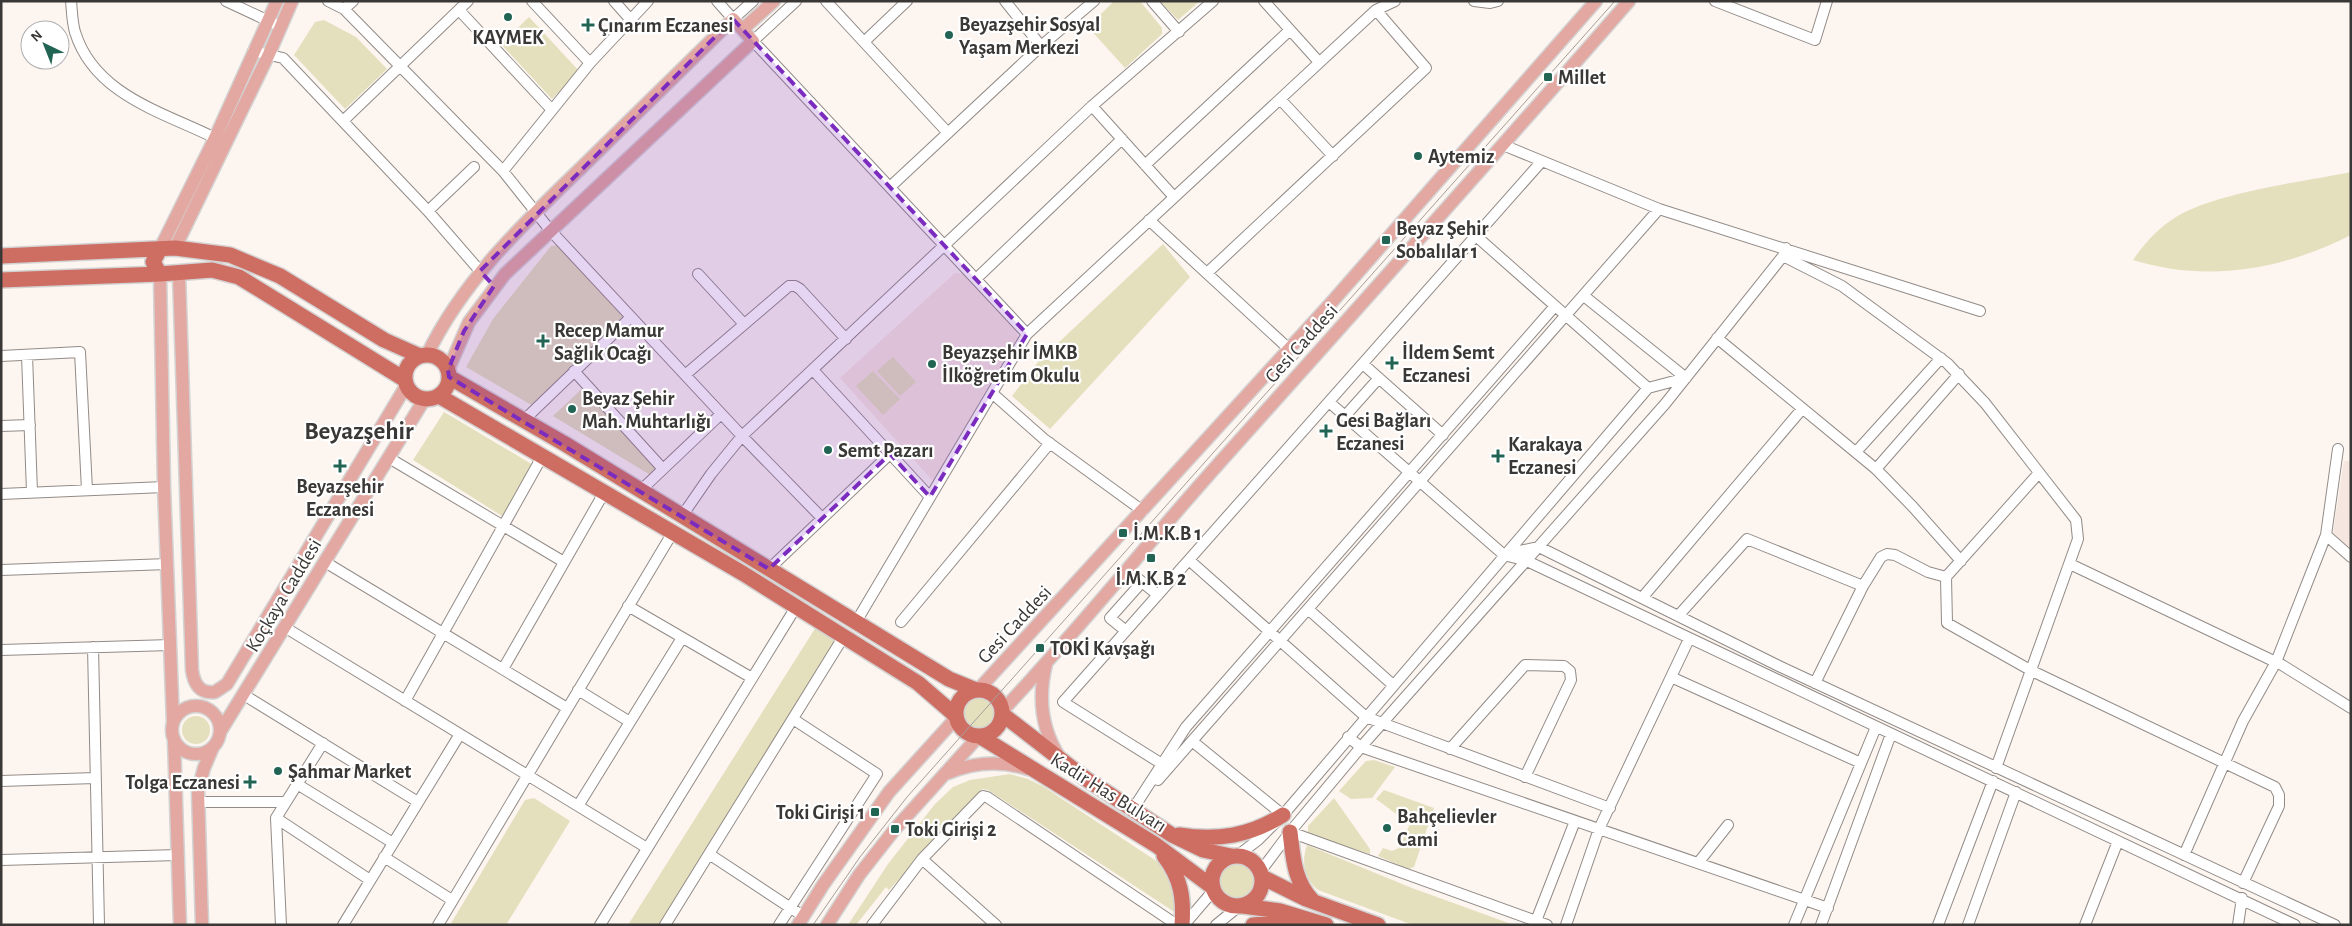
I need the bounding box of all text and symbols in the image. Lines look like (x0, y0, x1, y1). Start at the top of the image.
marker: KAYMEK (502, 11, 514, 23)
place label: Beyazşehir Sosyal Yaşam Merkezi (959, 15, 1100, 58)
place label: Çınarım Eczanesi (598, 16, 733, 36)
marker: Çınarım Eczanesi (582, 19, 594, 31)
north arrow (20, 20, 70, 70)
text: N (28, 28, 45, 45)
place label: KAYMEK (472, 28, 544, 48)
marker: Beyazşehir Sosyal Yaşam Merkezi (943, 29, 955, 41)
place label: Millet (1558, 68, 1606, 88)
marker: Millet (1542, 71, 1554, 83)
place label: Aytemiz (1428, 147, 1494, 167)
marker: Aytemiz (1412, 150, 1424, 162)
place label: Beyaz Şehir Sobalılar 1 (1396, 219, 1489, 262)
marker: Beyaz Şehir Sobalılar 1 (1380, 234, 1392, 246)
street label: Gesi Caddesi (1261, 300, 1342, 387)
place label: Recep Mamur Sağlık Ocağı (554, 321, 664, 364)
marker: Recep Mamur Sağlık Ocağı (536, 334, 550, 348)
place label: Beyazşehir İMKB İlköğretim Okulu (942, 341, 1080, 386)
place label: İldem Semt Eczanesi (1402, 341, 1495, 386)
marker: İldem Semt Eczanesi (1386, 357, 1398, 369)
marker: Beyazşehir İMKB İlköğretim Okulu (926, 358, 938, 370)
place label: Beyaz Şehir Mah. Muhtarlığı (582, 389, 711, 432)
marker: Beyaz Şehir Mah. Muhtarlığı (566, 403, 578, 415)
place label: Gesi Bağları Eczanesi (1336, 411, 1431, 454)
district label: Beyazşehir (304, 419, 414, 444)
marker: Gesi Bağları Eczanesi (1320, 425, 1332, 437)
place label: Karakaya Eczanesi (1508, 435, 1583, 478)
place label: Semt Pazarı (838, 441, 933, 461)
marker: Semt Pazarı (822, 444, 834, 456)
marker: Karakaya Eczanesi (1492, 450, 1504, 462)
marker: Beyazşehir Eczanesi (334, 460, 346, 472)
place label: Beyazşehir Eczanesi (296, 477, 384, 520)
place label: İ.M.K.B 1 (1133, 522, 1202, 544)
marker: İ.M.K.B 1 (1117, 527, 1129, 539)
street label: Koçkaya Caddesi (242, 535, 325, 656)
marker: İ.M.K.B 2 (1145, 552, 1157, 564)
place label: İ.M.K.B 2 (1116, 567, 1186, 589)
street label: Gesi Caddesi (974, 582, 1056, 667)
place label: TOKİ Kavşağı (1050, 637, 1155, 659)
marker: TOKİ Kavşağı (1034, 642, 1046, 654)
street label: Kadir Has Bulvarı (1047, 749, 1170, 836)
place label: Şahmar Market (288, 762, 411, 782)
marker: Şahmar Market (272, 765, 284, 777)
place label: Tolga Eczanesi (125, 773, 240, 793)
marker: Tolga Eczanesi (244, 776, 256, 788)
place label: Toki Girişi 1 (776, 803, 865, 823)
marker: Toki Girişi 1 (869, 806, 881, 818)
place label: Bahçelievler Cami (1397, 807, 1496, 850)
place label: Toki Girişi 2 (905, 820, 997, 840)
marker: Bahçelievler Cami (1381, 822, 1393, 834)
marker: Toki Girişi 2 (889, 823, 901, 835)

